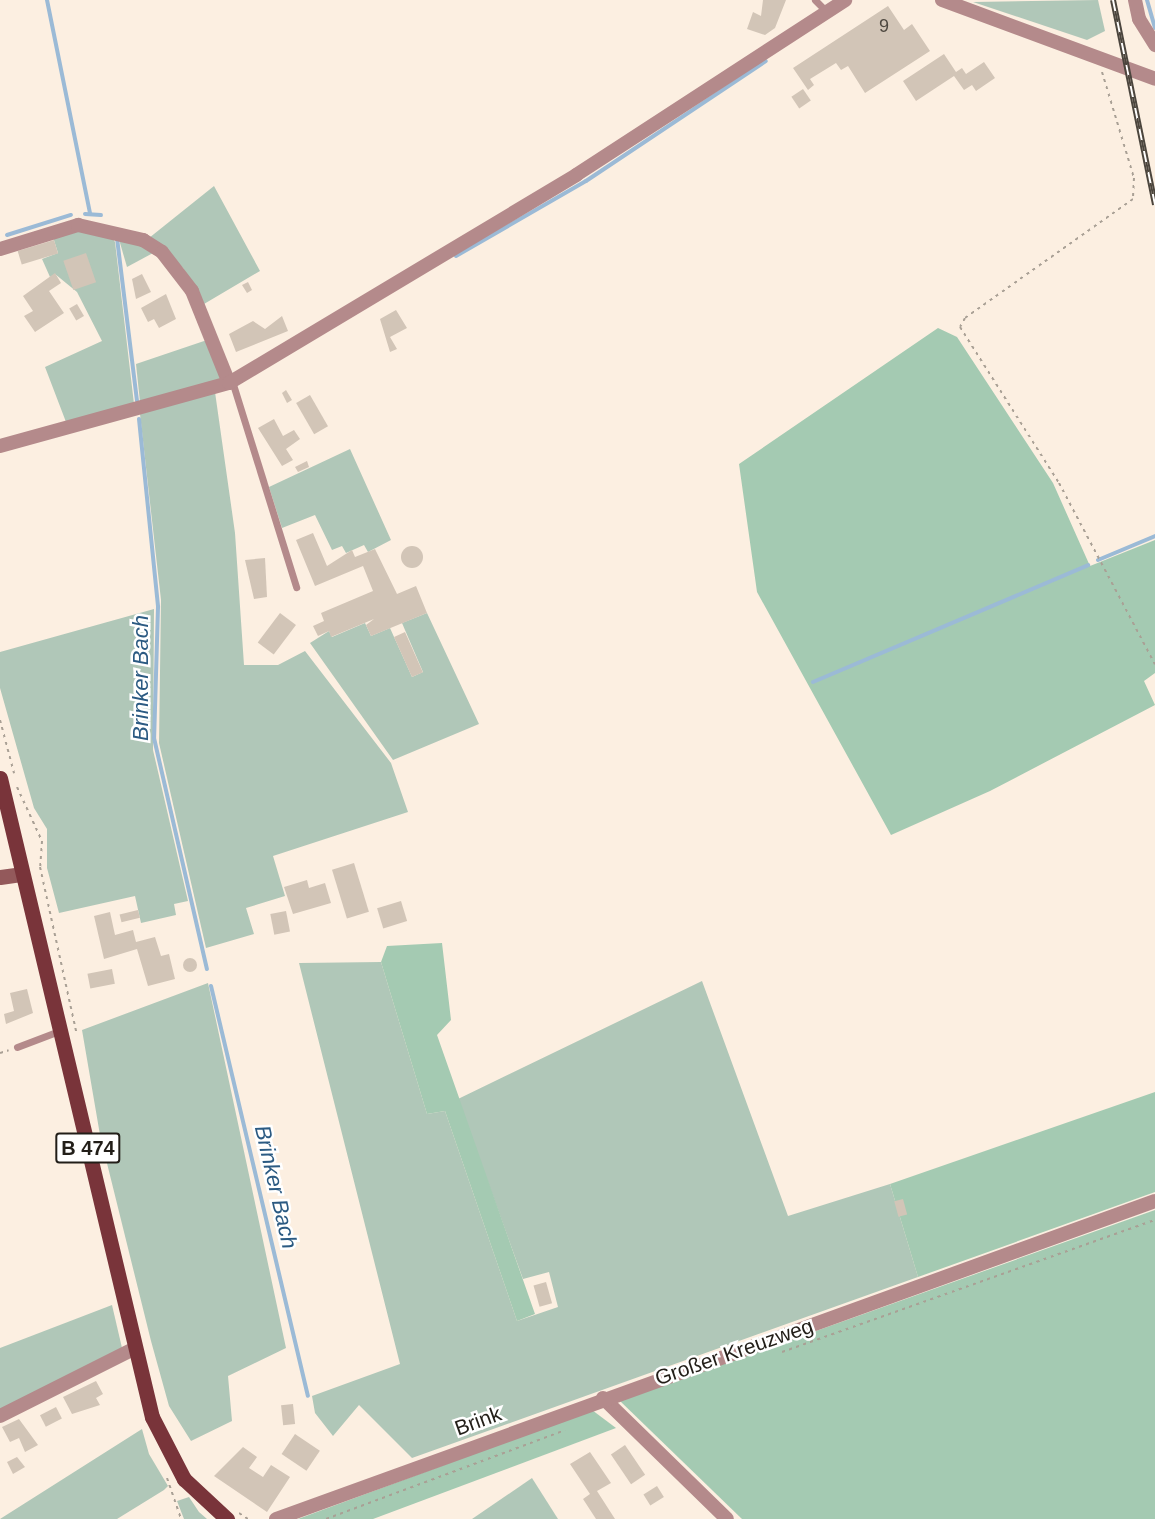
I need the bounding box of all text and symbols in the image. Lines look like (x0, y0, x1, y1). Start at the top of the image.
house number: 9 (879, 15, 889, 37)
water label: Brinker Bach (128, 615, 154, 741)
water label: Brinker Bach (249, 1123, 303, 1251)
road number: B 474 (55, 1131, 121, 1165)
street label: Großer Kreuzweg (652, 1313, 816, 1391)
street label: Brink (451, 1401, 505, 1441)

